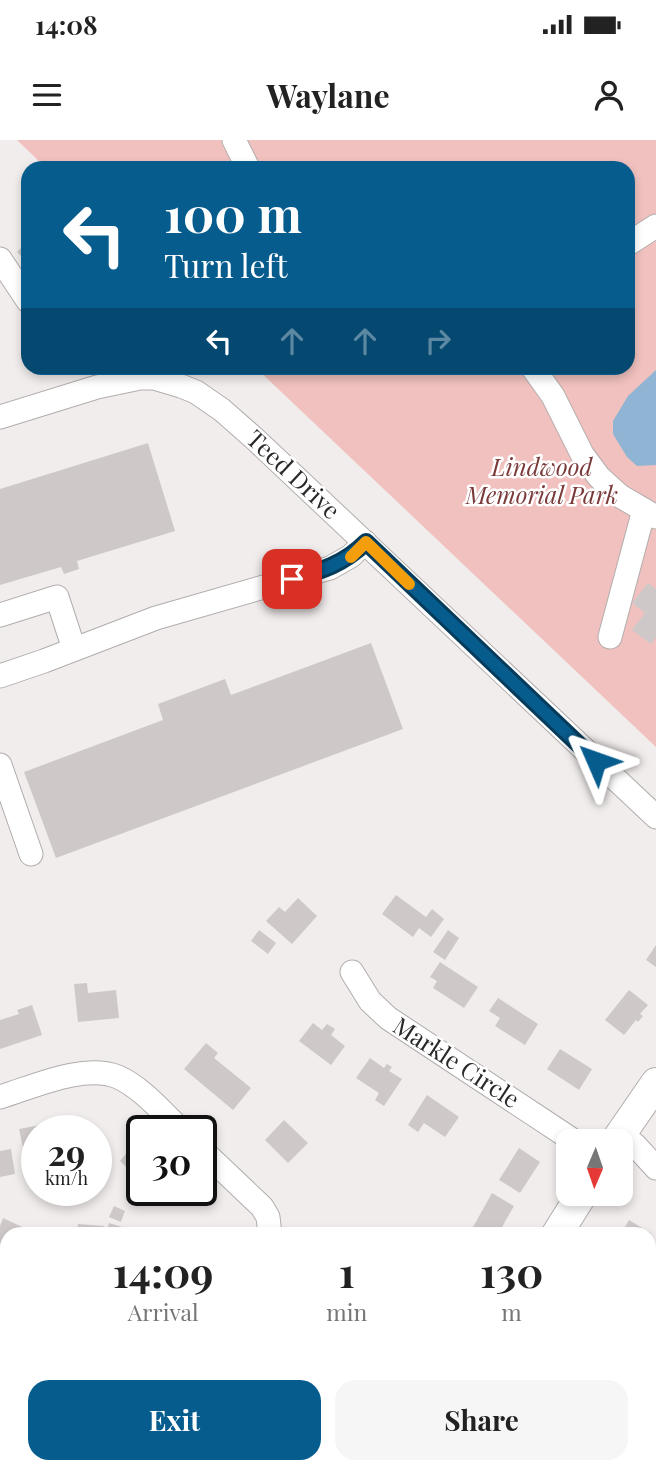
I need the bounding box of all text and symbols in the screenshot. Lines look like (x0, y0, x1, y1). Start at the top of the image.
text: 14:08 (35, 7, 98, 42)
text: Waylane (266, 73, 390, 116)
icon: menu (28, 76, 66, 114)
icon: person (590, 76, 628, 114)
text: 100 m (164, 180, 302, 245)
icon: left (49, 189, 140, 280)
text: Turn left (164, 243, 288, 286)
icon: left (200, 322, 238, 360)
icon: ahead (273, 322, 311, 360)
icon: ahead (346, 322, 384, 360)
icon: right (419, 322, 457, 360)
street label: Teed Drive (241, 422, 348, 525)
park label: Lindwood Memorial Park (465, 450, 618, 510)
pin (262, 549, 322, 609)
icon: arrive (273, 560, 311, 598)
position arrow (559, 724, 633, 798)
street label: Markle Circle (388, 1009, 526, 1114)
speed limit sign: 30 (126, 1115, 217, 1206)
text: 29 (48, 1128, 85, 1175)
north arrow (556, 1129, 634, 1206)
map controls (556, 1129, 633, 1206)
text: km/h (45, 1166, 88, 1190)
text: 14:09 (113, 1243, 214, 1299)
text: 1 (339, 1243, 355, 1299)
text: 130 (480, 1243, 543, 1299)
text: Arrival (128, 1296, 199, 1327)
text: min (326, 1296, 367, 1327)
text: m (501, 1296, 522, 1327)
button: Exit (28, 1380, 321, 1460)
button: Share (335, 1380, 628, 1460)

